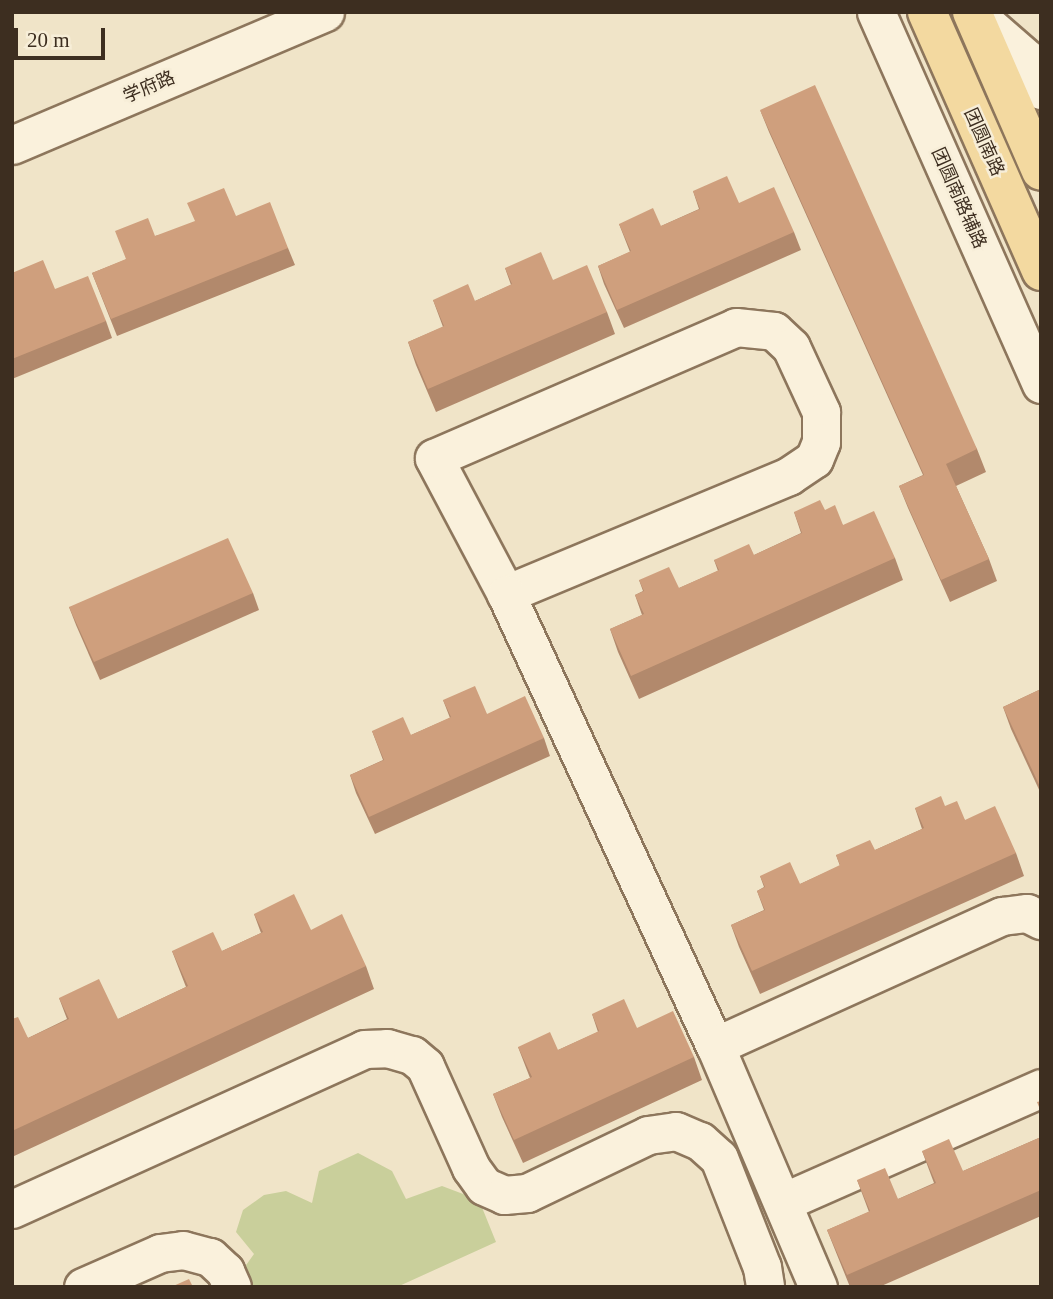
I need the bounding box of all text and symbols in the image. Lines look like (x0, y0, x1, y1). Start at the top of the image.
scale bar (18, 14, 108, 58)
text: 20 m (27, 28, 70, 52)
street label: 学府路 (120, 67, 178, 107)
street label: 团圆南路 (959, 105, 1009, 179)
street label: 团圆南路辅路 (927, 144, 991, 252)

